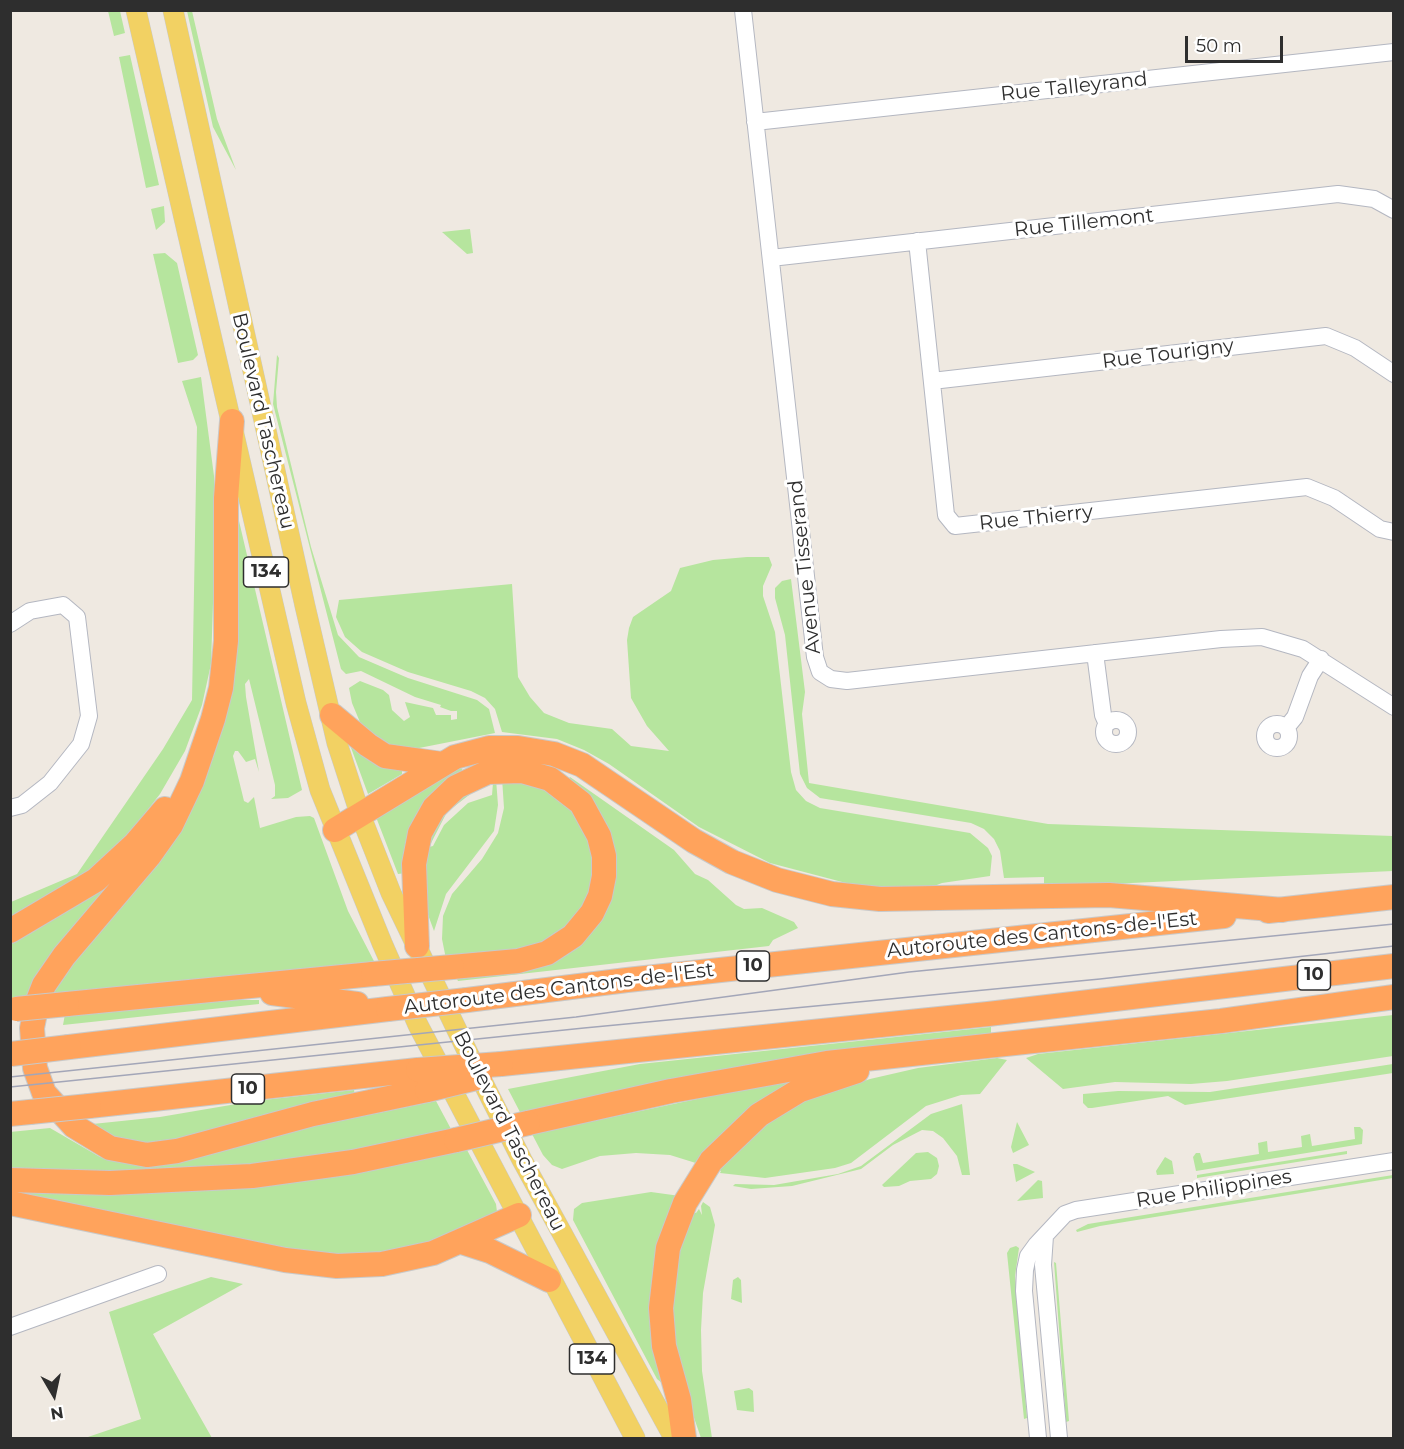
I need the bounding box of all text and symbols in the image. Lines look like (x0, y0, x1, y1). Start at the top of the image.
scale bar (1188, 24, 1286, 62)
text: 50 m (1196, 35, 1242, 57)
street label: Rue Talleyrand (999, 67, 1149, 107)
street label: Rue Tillemont (1013, 204, 1155, 242)
street label: Boulevard Taschereau (226, 311, 300, 531)
street label: Rue Tourigny (1101, 334, 1235, 374)
street label: Avenue Tisserand (784, 479, 826, 655)
street label: Rue Thierry (978, 500, 1094, 536)
road number: 134 (244, 557, 288, 587)
street label: Autoroute des Cantons-de-l'Est (886, 907, 1198, 963)
road number: 10 (736, 951, 770, 981)
street label: Autoroute des Cantons-de-l'Est (403, 958, 715, 1020)
road number: 10 (1298, 960, 1330, 990)
street label: Boulevard Taschereau (448, 1027, 570, 1235)
road number: 10 (232, 1074, 264, 1104)
street label: Rue Philippines (1135, 1165, 1293, 1213)
road number: 134 (570, 1344, 614, 1374)
north arrow (24, 1365, 84, 1425)
text: N (49, 1403, 65, 1424)

